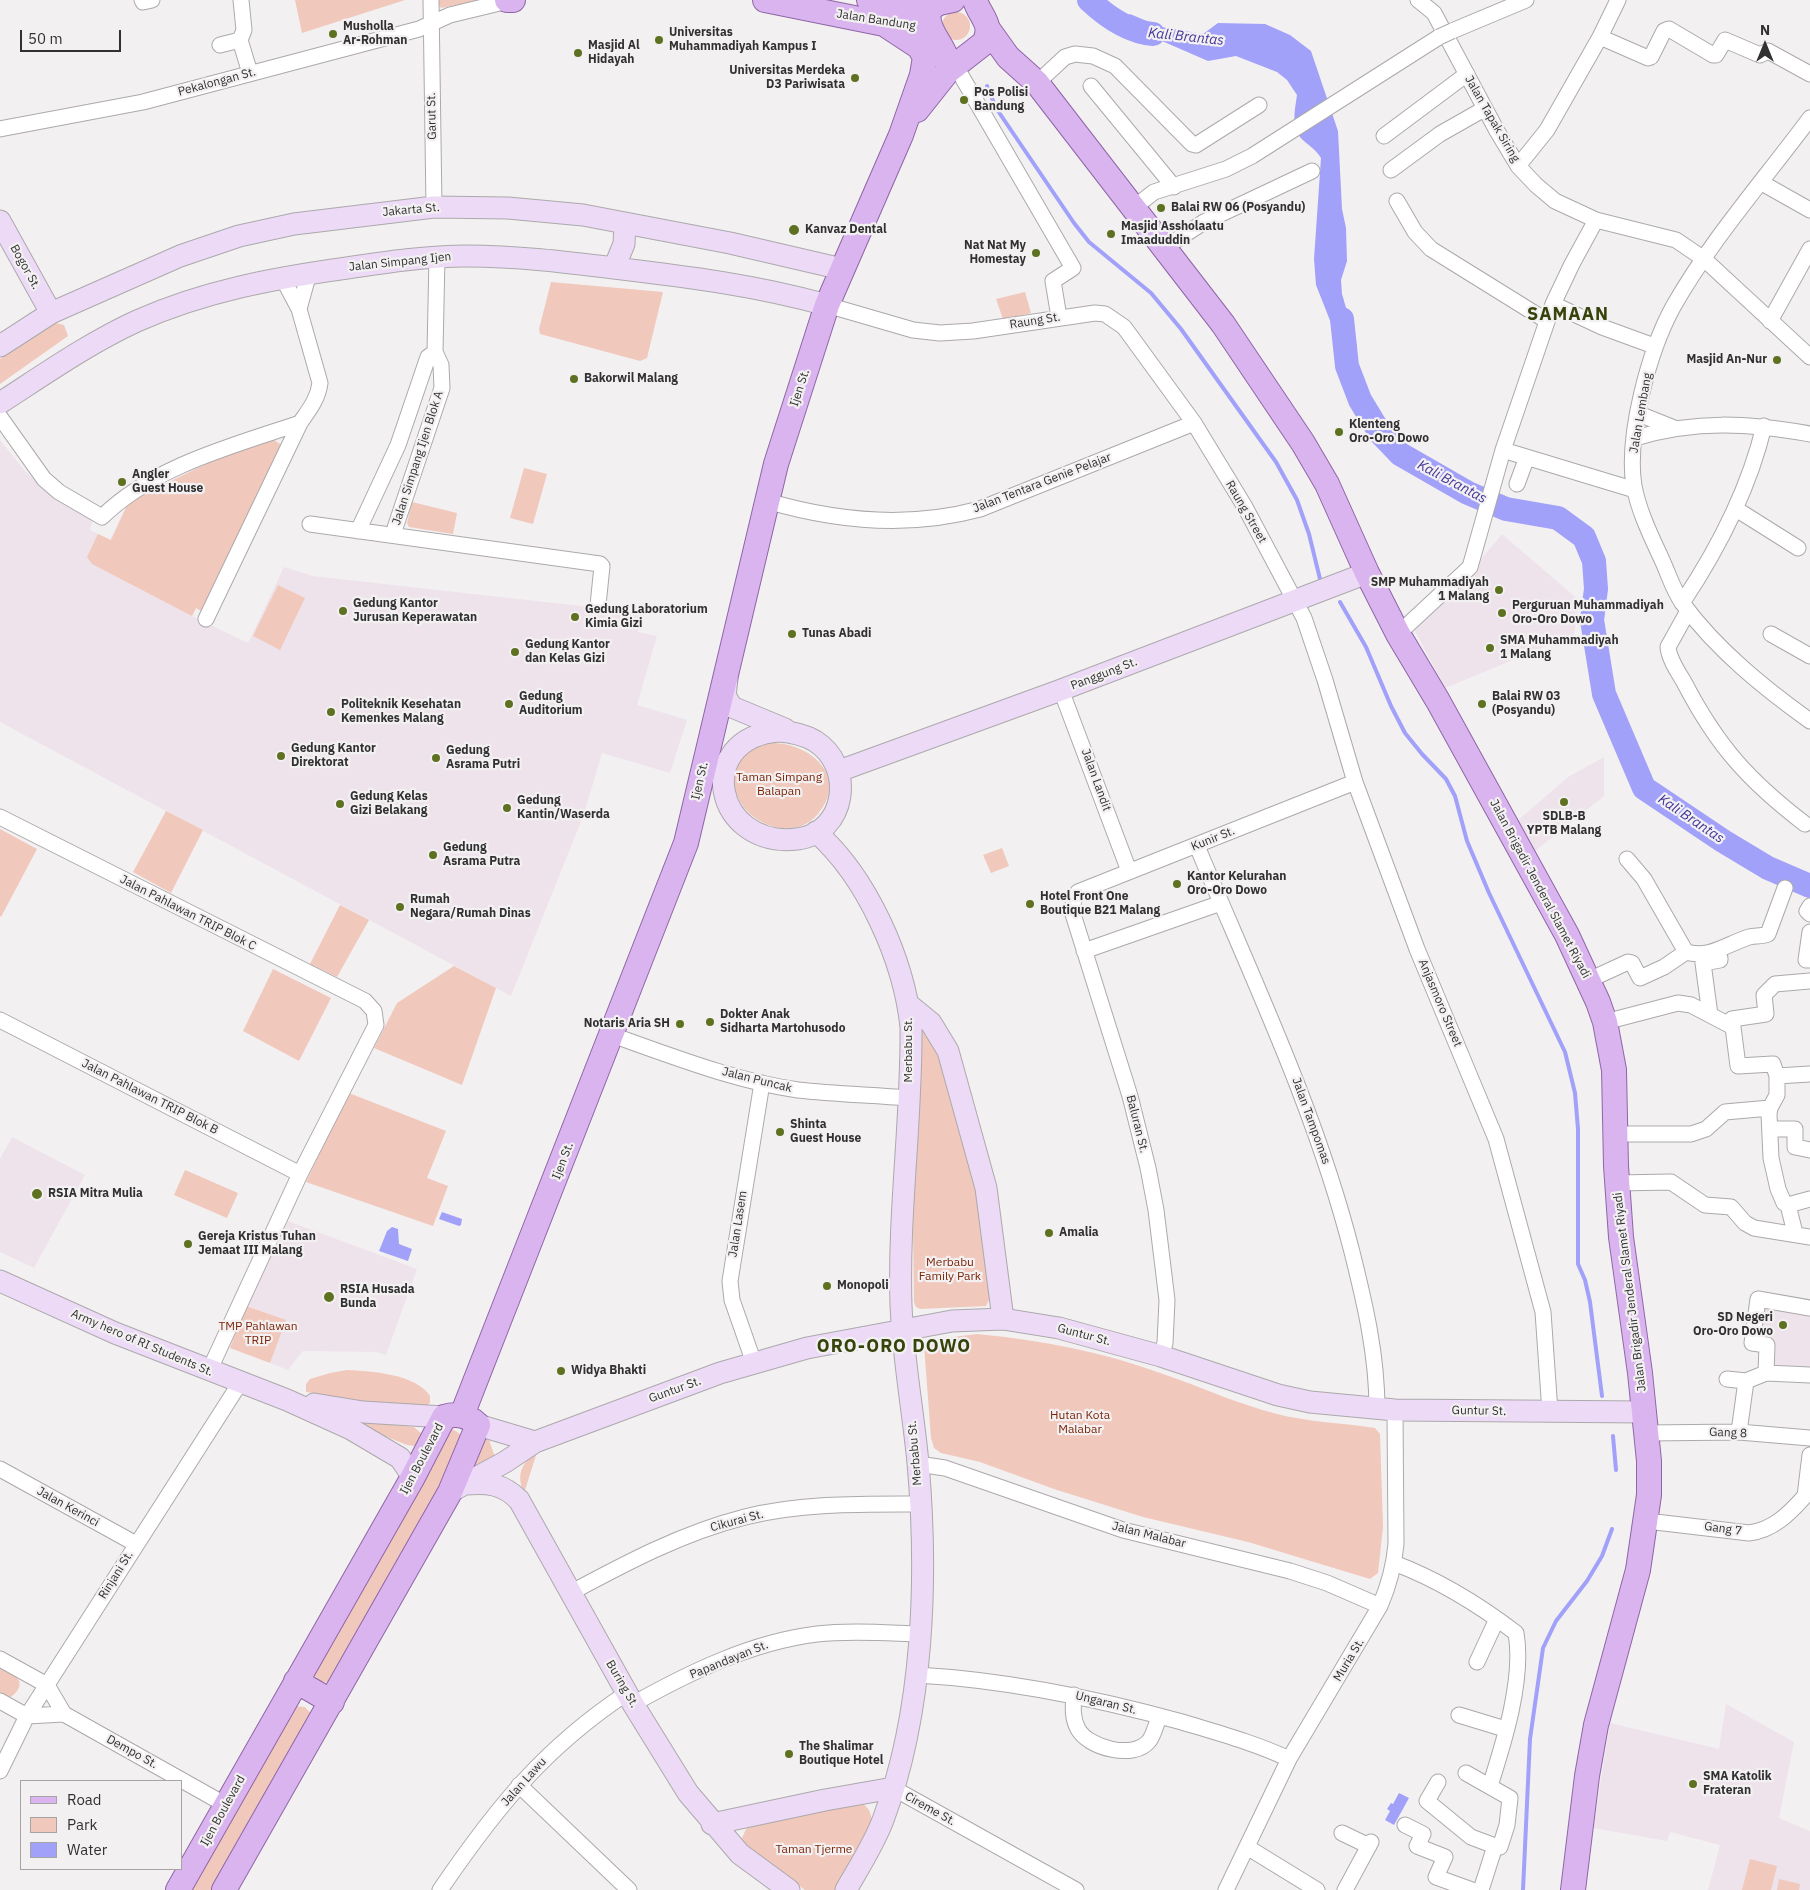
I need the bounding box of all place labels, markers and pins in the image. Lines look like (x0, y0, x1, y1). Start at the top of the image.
place label: Musholla Ar-Rohman (343, 20, 407, 48)
place label: Universitas Muhammadiyah Kampus I (669, 26, 816, 54)
marker: Musholla Ar-Rohman (327, 28, 339, 40)
marker: Universitas Muhammadiyah Kampus I (653, 34, 665, 46)
place label: Masjid Al Hidayah (588, 39, 640, 67)
marker: Masjid Al Hidayah (572, 47, 584, 59)
place label: Universitas Merdeka D3 Pariwisata (729, 64, 845, 92)
marker: Universitas Merdeka D3 Pariwisata (849, 72, 861, 84)
place label: Pos Polisi Bandung (974, 86, 1028, 114)
marker: Pos Polisi Bandung (958, 94, 970, 106)
place label: Balai RW 06 (Posyandu) (1171, 201, 1305, 215)
marker: Balai RW 06 (Posyandu) (1155, 202, 1167, 214)
place label: Masjid Assholaatu Imaaduddin (1121, 220, 1224, 248)
marker: Kanvaz Dental (787, 223, 801, 237)
place label: Kanvaz Dental (805, 223, 887, 237)
marker: Masjid Assholaatu Imaaduddin (1105, 228, 1117, 240)
place label: Nat Nat My Homestay (964, 239, 1026, 267)
marker: Nat Nat My Homestay (1030, 247, 1042, 259)
place label: Masjid An-Nur (1686, 353, 1767, 367)
marker: Masjid An-Nur (1771, 354, 1783, 366)
place label: Bakorwil Malang (584, 372, 678, 386)
marker: Bakorwil Malang (568, 373, 580, 385)
place label: Klenteng Oro-Oro Dowo (1349, 418, 1429, 446)
marker: Klenteng Oro-Oro Dowo (1333, 426, 1345, 438)
place label: Angler Guest House (132, 468, 203, 496)
marker: Angler Guest House (116, 476, 128, 488)
place label: SMP Muhammadiyah 1 Malang (1371, 576, 1489, 604)
marker: SMP Muhammadiyah 1 Malang (1493, 584, 1505, 596)
place label: Gedung Kantor Jurusan Keperawatan (353, 597, 477, 625)
place label: Perguruan Muhammadiyah Oro-Oro Dowo (1512, 599, 1664, 627)
place label: Gedung Laboratorium Kimia Gizi (585, 603, 708, 631)
marker: Gedung Kantor Jurusan Keperawatan (337, 605, 349, 617)
marker: Perguruan Muhammadiyah Oro-Oro Dowo (1496, 607, 1508, 619)
marker: Gedung Laboratorium Kimia Gizi (569, 611, 581, 623)
place label: Tunas Abadi (802, 627, 872, 641)
marker: Tunas Abadi (786, 628, 798, 640)
place label: SMA Muhammadiyah 1 Malang (1500, 634, 1619, 662)
place label: Gedung Kantor dan Kelas Gizi (525, 638, 610, 666)
marker: SMA Muhammadiyah 1 Malang (1484, 642, 1496, 654)
marker: Gedung Kantor dan Kelas Gizi (509, 646, 521, 658)
place label: Gedung Auditorium (519, 690, 583, 718)
place label: Balai RW 03 (Posyandu) (1492, 690, 1560, 718)
place label: Politeknik Kesehatan Kemenkes Malang (341, 698, 461, 726)
marker: Gedung Auditorium (503, 698, 515, 710)
marker: Balai RW 03 (Posyandu) (1476, 698, 1488, 710)
marker: Politeknik Kesehatan Kemenkes Malang (325, 706, 337, 718)
place label: Gedung Kantor Direktorat (291, 742, 376, 770)
place label: Gedung Asrama Putri (446, 744, 520, 772)
marker: Gedung Kantor Direktorat (275, 750, 287, 762)
marker: Gedung Asrama Putri (430, 752, 442, 764)
place label: Gedung Kelas Gizi Belakang (350, 790, 428, 818)
place label: Gedung Kantin/Waserda (517, 794, 610, 822)
marker: SDLB-B YPTB Malang (1558, 796, 1570, 808)
marker: Gedung Kelas Gizi Belakang (334, 798, 346, 810)
marker: Gedung Kantin/Waserda (501, 802, 513, 814)
place label: SDLB-B YPTB Malang (1527, 810, 1601, 838)
place label: Gedung Asrama Putra (443, 841, 520, 869)
marker: Gedung Asrama Putra (427, 849, 439, 861)
place label: Kantor Kelurahan Oro-Oro Dowo (1187, 870, 1286, 898)
marker: Kantor Kelurahan Oro-Oro Dowo (1171, 878, 1183, 890)
place label: Hotel Front One Boutique B21 Malang (1040, 890, 1160, 918)
place label: Rumah Negara/Rumah Dinas (410, 893, 531, 921)
marker: Hotel Front One Boutique B21 Malang (1024, 898, 1036, 910)
marker: Rumah Negara/Rumah Dinas (394, 901, 406, 913)
place label: Dokter Anak Sidharta Martohusodo (720, 1008, 845, 1036)
marker: Dokter Anak Sidharta Martohusodo (704, 1016, 716, 1028)
place label: Notaris Aria SH (584, 1017, 670, 1031)
marker: Notaris Aria SH (674, 1018, 686, 1030)
place label: Shinta Guest House (790, 1118, 861, 1146)
marker: Shinta Guest House (774, 1126, 786, 1138)
marker: RSIA Mitra Mulia (30, 1187, 44, 1201)
place label: RSIA Mitra Mulia (48, 1187, 143, 1201)
place label: Amalia (1059, 1226, 1099, 1240)
marker: Amalia (1043, 1227, 1055, 1239)
place label: Gereja Kristus Tuhan Jemaat III Malang (198, 1230, 316, 1258)
marker: Gereja Kristus Tuhan Jemaat III Malang (182, 1238, 194, 1250)
place label: Monopoli (837, 1279, 889, 1293)
marker: Monopoli (821, 1280, 833, 1292)
place label: RSIA Husada Bunda (340, 1283, 415, 1311)
marker: RSIA Husada Bunda (322, 1290, 336, 1304)
place label: SD Negeri Oro-Oro Dowo (1693, 1311, 1773, 1339)
marker: SD Negeri Oro-Oro Dowo (1777, 1319, 1789, 1331)
place label: Widya Bhakti (571, 1364, 646, 1378)
marker: Widya Bhakti (555, 1365, 567, 1377)
place label: The Shalimar Boutique Hotel (799, 1740, 883, 1768)
marker: The Shalimar Boutique Hotel (783, 1748, 795, 1760)
place label: SMA Katolik Frateran (1703, 1770, 1772, 1798)
marker: SMA Katolik Frateran (1687, 1778, 1699, 1790)

